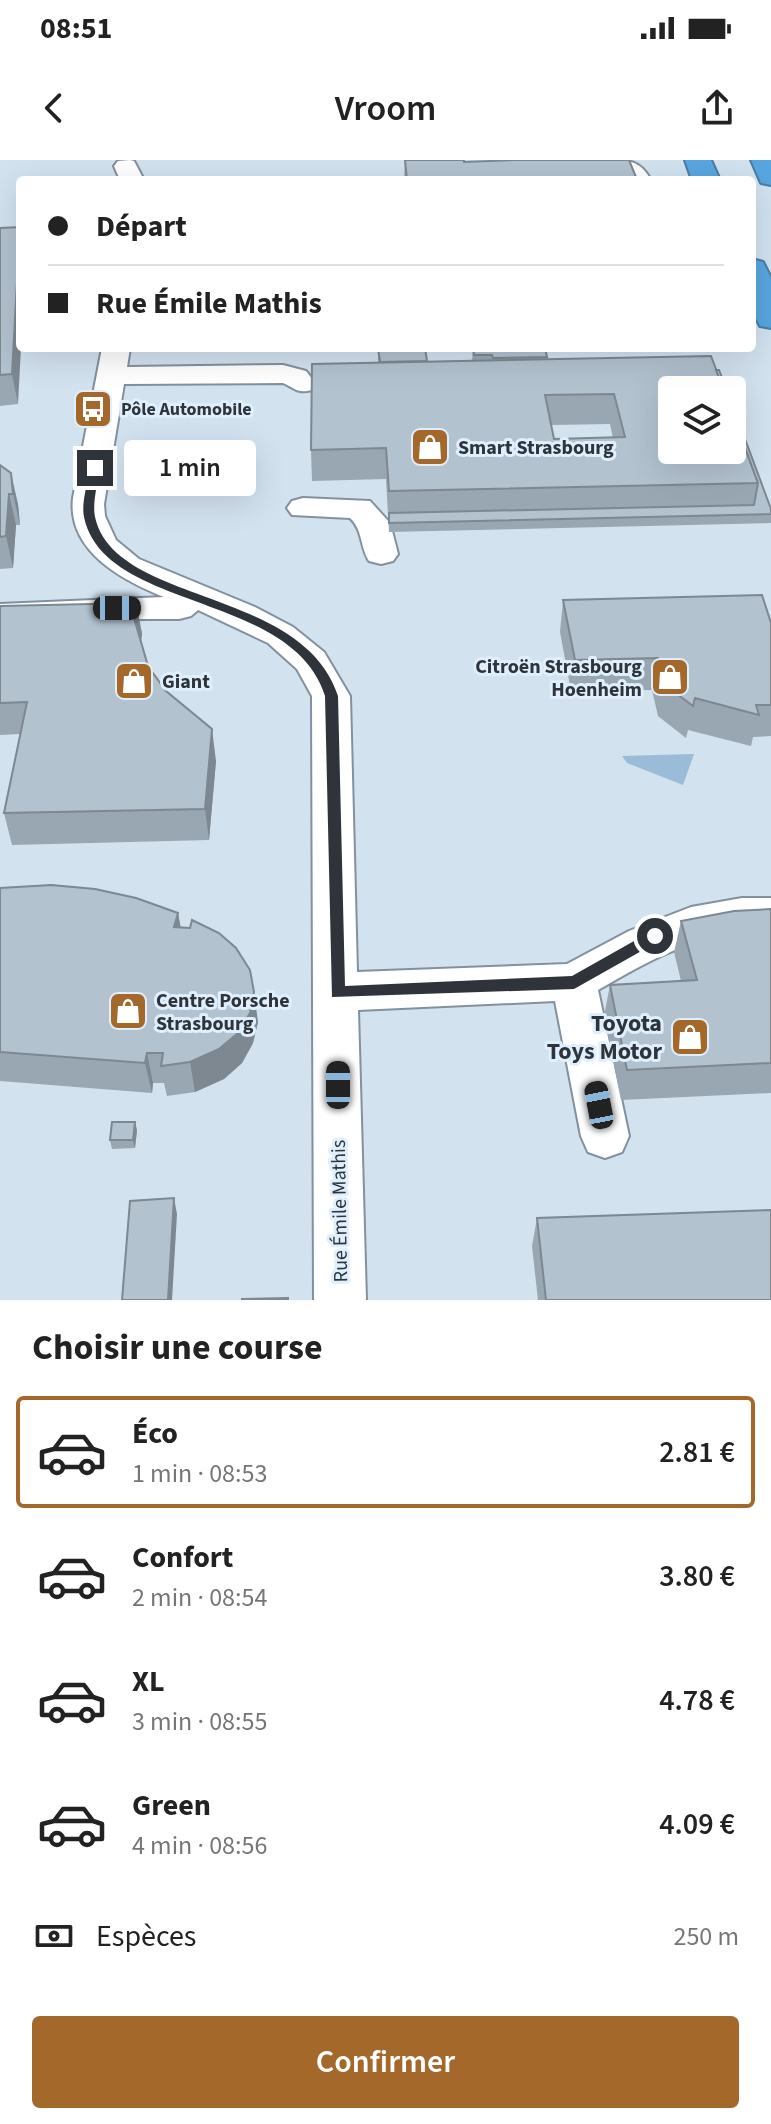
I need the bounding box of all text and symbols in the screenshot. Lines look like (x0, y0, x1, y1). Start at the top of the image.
text: 08:51 (40, 7, 112, 50)
text: Vroom (335, 83, 436, 134)
icon: back (32, 86, 76, 130)
icon: share (695, 86, 739, 130)
text: Départ (96, 205, 187, 248)
text: Rue Émile Mathis (96, 282, 322, 325)
map controls (658, 376, 746, 464)
button: layers (658, 376, 746, 464)
bus stop icon: Pôle Automobile (72, 388, 114, 430)
place label: Pôle Automobile (121, 397, 252, 422)
shop icon: Smart Strasbourg (409, 426, 451, 468)
place label: Smart Strasbourg (458, 434, 614, 462)
callout: 1 min (123, 440, 255, 496)
text: 1 min (159, 449, 221, 486)
route end (77, 450, 113, 486)
car (93, 596, 141, 620)
place label: Citroën Strasbourg Hoenheim (475, 653, 642, 704)
shop icon: Citroën Strasbourg Hoenheim (649, 656, 691, 698)
shop icon: Giant (113, 660, 155, 702)
place label: Giant (162, 668, 210, 696)
route start (637, 918, 673, 954)
place label: Centre Porsche Strasbourg (156, 987, 290, 1038)
shop icon: Centre Porsche Strasbourg (107, 990, 149, 1032)
place label: Toyota Toys Motor (547, 1006, 662, 1069)
shop icon: Toyota Toys Motor (669, 1016, 711, 1058)
car (326, 1061, 350, 1109)
car (583, 1079, 615, 1131)
street label: Rue Émile Mathis (325, 1139, 355, 1282)
text: Choisir une course (32, 1322, 323, 1373)
text: Éco (132, 1412, 178, 1455)
icon: car (36, 1416, 108, 1488)
text: 2.81 € (659, 1431, 735, 1474)
text: 1 min · 08:53 (132, 1455, 267, 1492)
text: Confort (132, 1536, 233, 1579)
icon: car (36, 1540, 108, 1612)
text: 3.80 € (659, 1555, 735, 1598)
text: 2 min · 08:54 (132, 1579, 267, 1616)
text: XL (132, 1660, 165, 1703)
icon: car (36, 1664, 108, 1736)
text: 4.78 € (659, 1679, 735, 1722)
text: 3 min · 08:55 (132, 1703, 267, 1740)
text: Green (132, 1784, 211, 1827)
icon: car (36, 1788, 108, 1860)
text: 4.09 € (659, 1803, 735, 1846)
text: 4 min · 08:56 (132, 1827, 267, 1864)
icon: cash (32, 1914, 76, 1958)
text: Espèces (96, 1915, 196, 1958)
text: 250 m (673, 1918, 739, 1955)
button: Confirmer (32, 2016, 739, 2108)

